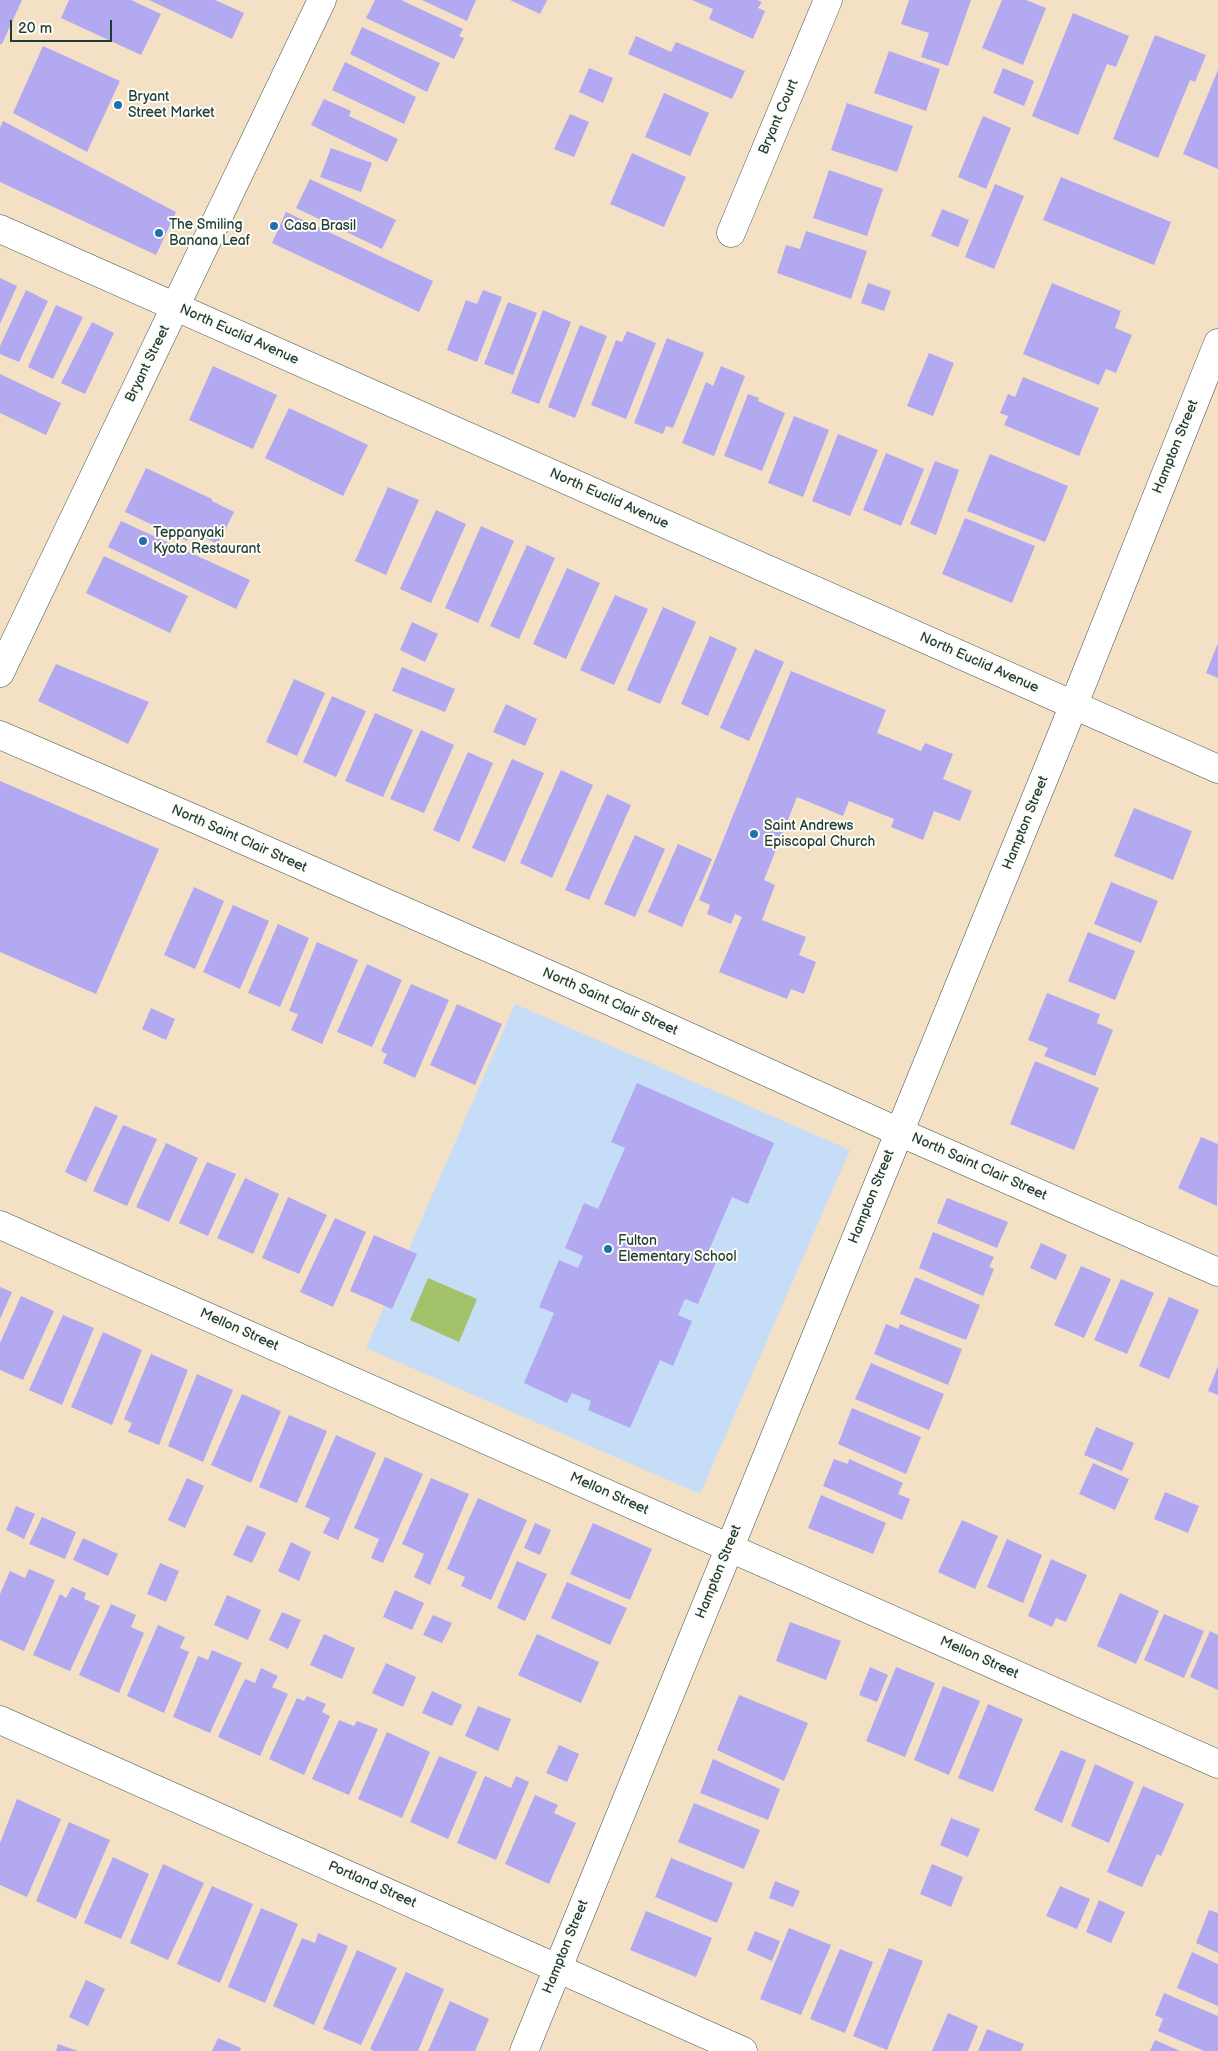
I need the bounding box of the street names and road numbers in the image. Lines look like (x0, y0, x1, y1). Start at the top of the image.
street label: Bryant Court (756, 77, 802, 157)
street label: North Euclid Avenue (177, 301, 301, 369)
street label: Bryant Street (122, 323, 174, 405)
street label: Hampton Street (1150, 398, 1202, 496)
street label: North Euclid Avenue (547, 465, 671, 533)
street label: North Euclid Avenue (917, 629, 1041, 697)
street label: Hampton Street (1000, 774, 1052, 872)
street label: North Saint Clair Street (169, 802, 309, 876)
street label: North Saint Clair Street (540, 965, 680, 1039)
street label: North Saint Clair Street (909, 1130, 1049, 1204)
street label: Hampton Street (846, 1148, 898, 1246)
street label: Mellon Street (197, 1305, 281, 1355)
street label: Mellon Street (567, 1469, 651, 1519)
street label: Hampton Street (693, 1523, 745, 1621)
street label: Mellon Street (937, 1633, 1021, 1683)
street label: Portland Street (325, 1858, 419, 1912)
street label: Hampton Street (540, 1898, 592, 1996)

